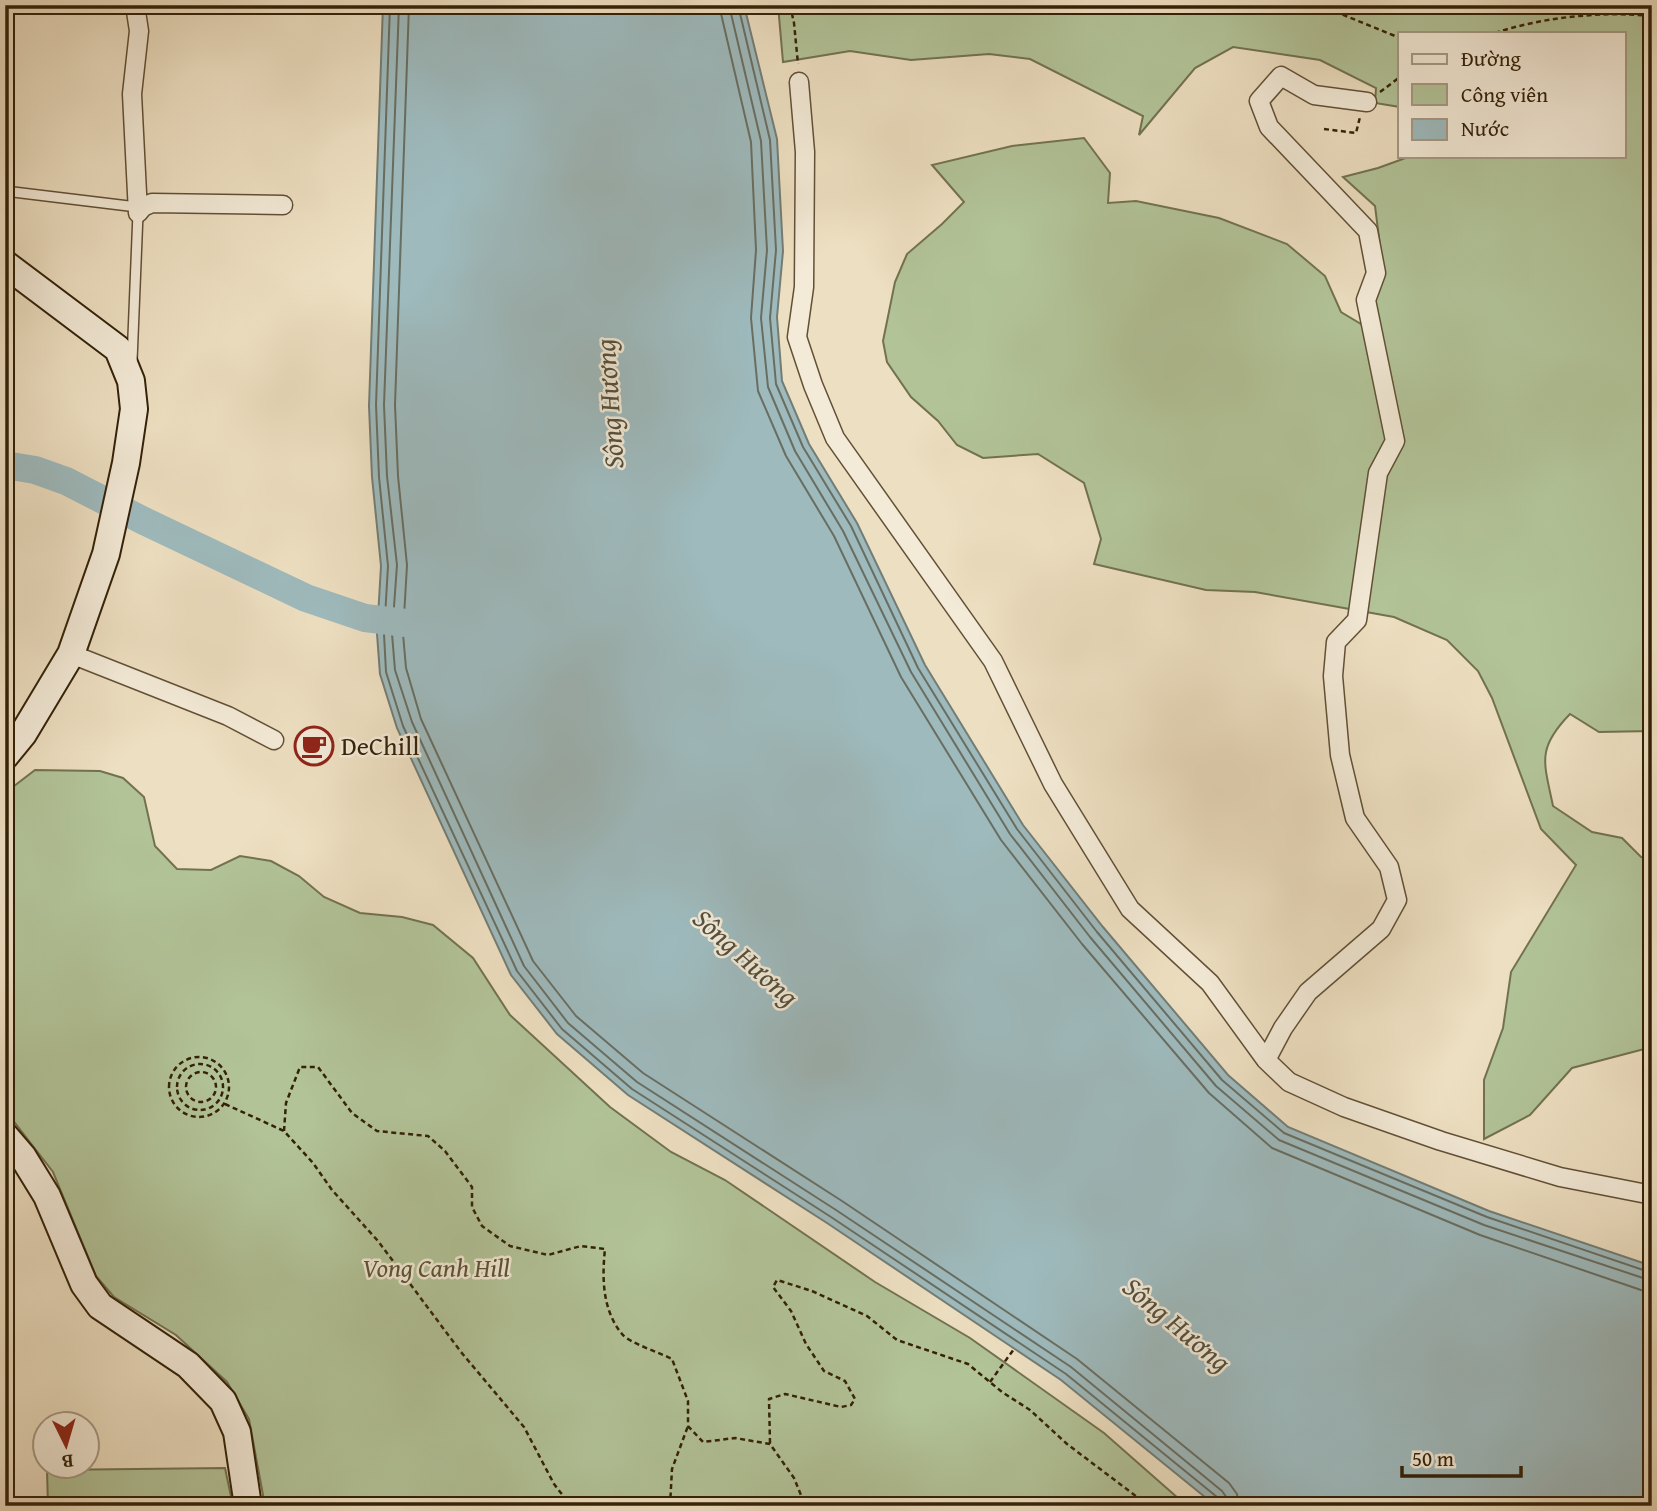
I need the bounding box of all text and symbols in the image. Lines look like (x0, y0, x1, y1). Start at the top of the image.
legend (1398, 32, 1626, 158)
text: Đường (1461, 43, 1522, 74)
text: Công viên (1461, 79, 1548, 110)
text: Nước (1461, 113, 1509, 144)
water label: Sông Hương (583, 337, 633, 470)
cafe icon: DeChill (293, 725, 335, 767)
place label: DeChill (341, 726, 420, 765)
water label: Sông Hương (684, 898, 809, 1016)
park label: Vong Canh Hill (362, 1248, 510, 1287)
water label: Sông Hương (1114, 1266, 1241, 1381)
north arrow (32, 1410, 102, 1480)
scale bar (1402, 1434, 1520, 1478)
text: 50 m (1412, 1443, 1454, 1474)
text: B (60, 1447, 75, 1476)

